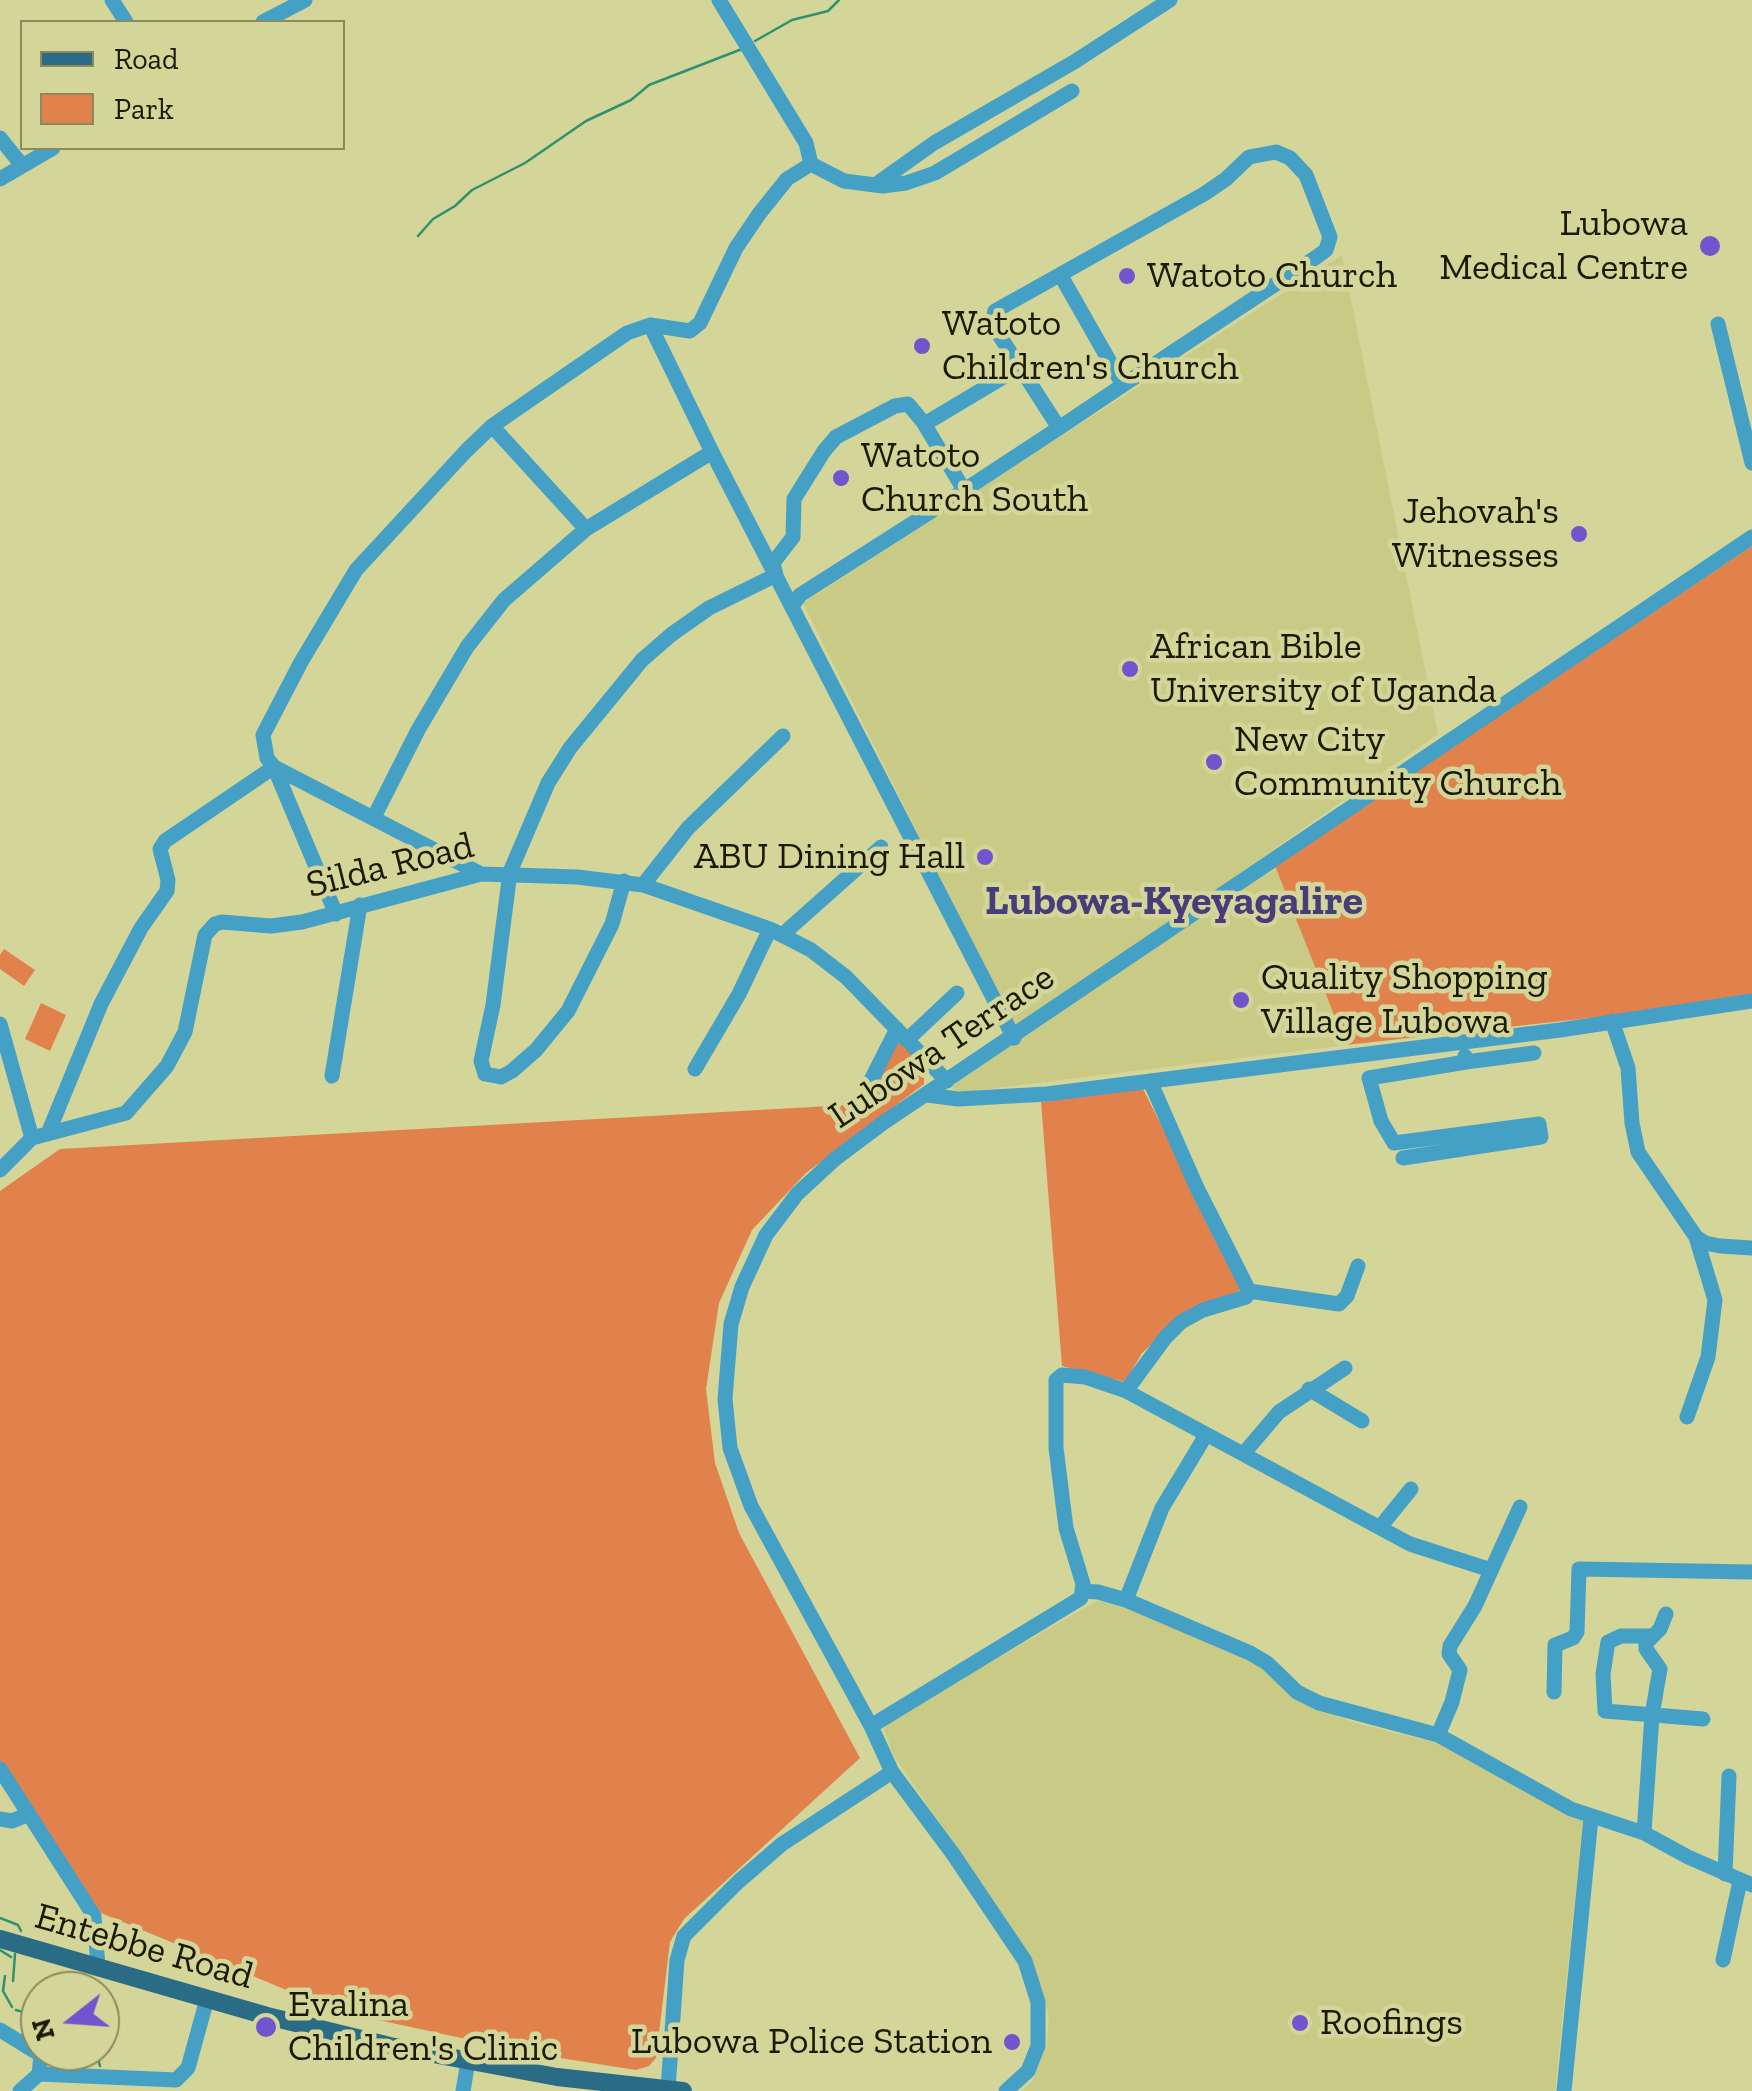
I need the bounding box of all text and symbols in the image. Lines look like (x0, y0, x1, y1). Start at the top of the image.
legend (20, 20, 345, 150)
text: Road (114, 41, 179, 77)
text: Park (114, 91, 174, 127)
place label: Lubowa Medical Centre (1439, 201, 1688, 290)
marker: Lubowa Medical Centre (1697, 233, 1723, 259)
place label: Watoto Church (1147, 253, 1397, 299)
marker: Watoto Church (1116, 265, 1138, 287)
place label: Watoto Children's Church (942, 301, 1239, 390)
marker: Watoto Children's Church (911, 335, 933, 357)
place label: Watoto Church South (861, 433, 1088, 522)
marker: Watoto Church South (830, 467, 852, 489)
place label: Jehovah's Witnesses (1392, 489, 1559, 578)
marker: Jehovah's Witnesses (1568, 523, 1590, 545)
place label: African Bible University of Uganda (1150, 624, 1497, 714)
marker: African Bible University of Uganda (1119, 658, 1141, 680)
place label: New City Community Church (1234, 717, 1561, 806)
marker: New City Community Church (1203, 751, 1225, 773)
street label: Silda Road (302, 823, 478, 909)
place label: ABU Dining Hall (694, 834, 965, 880)
marker: ABU Dining Hall (974, 846, 996, 868)
district label: Lubowa-Kyeyagalire (985, 877, 1363, 927)
street label: Lubowa Terrace (821, 955, 1063, 1139)
place label: Quality Shopping Village Lubowa (1261, 955, 1548, 1044)
marker: Quality Shopping Village Lubowa (1230, 989, 1252, 1011)
street label: Entebbe Road (30, 1894, 258, 2000)
north arrow (20, 1971, 120, 2071)
place label: Evalina Children's Clinic (288, 1982, 558, 2072)
place label: Roofings (1320, 2000, 1463, 2046)
marker: Roofings (1289, 2012, 1311, 2034)
text: N (24, 2014, 62, 2044)
marker: Evalina Children's Clinic (253, 2014, 279, 2040)
place label: Lubowa Police Station (631, 2019, 992, 2065)
marker: Lubowa Police Station (1001, 2031, 1023, 2053)

